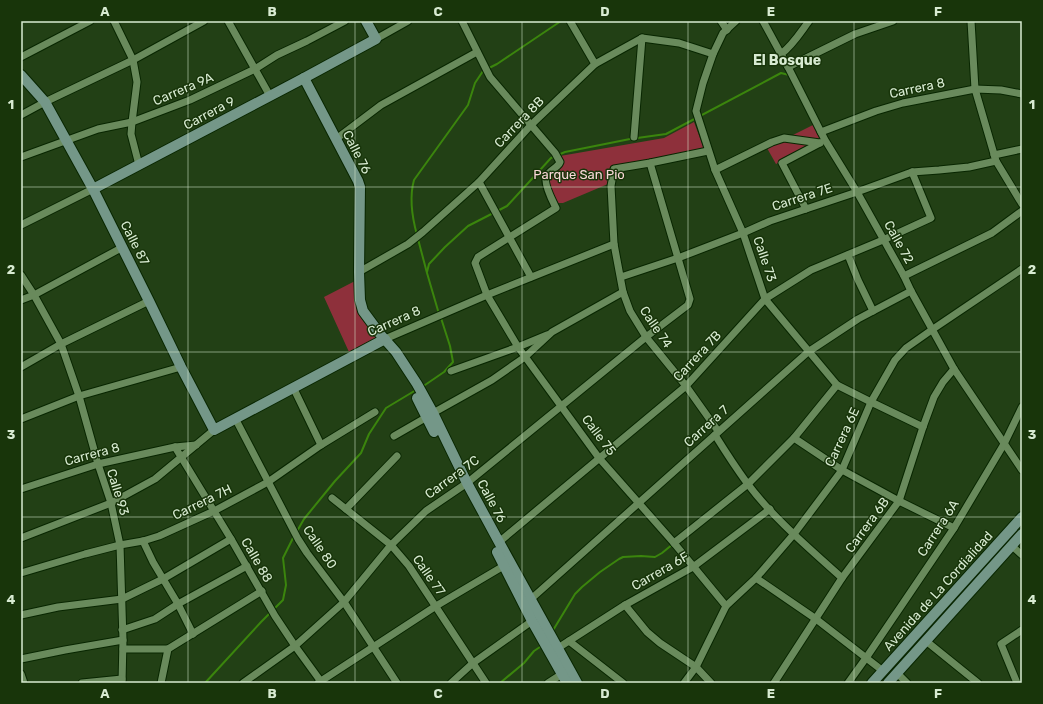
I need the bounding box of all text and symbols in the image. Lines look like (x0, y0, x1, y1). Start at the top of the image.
text: A (100, 4, 110, 19)
text: B (267, 4, 277, 19)
text: C (433, 4, 443, 19)
text: D (600, 4, 610, 19)
text: E (767, 4, 775, 19)
text: F (934, 4, 942, 19)
district label: El Bosque (753, 52, 821, 69)
street label: Carrera 9A (151, 69, 216, 108)
street label: Carrera 8 (888, 75, 946, 101)
street label: Carrera 9 (181, 93, 237, 133)
street label: Carrera 8B (491, 93, 547, 151)
text: 1 (8, 97, 14, 112)
text: 1 (1029, 97, 1035, 112)
street label: Calle 76 (340, 128, 374, 176)
park label: Parque San Pio (533, 167, 625, 182)
street label: Carrera 7E (770, 180, 834, 214)
street label: Calle 87 (118, 218, 153, 268)
street label: Calle 72 (881, 218, 917, 266)
street label: Calle 73 (750, 234, 780, 284)
text: 2 (7, 262, 15, 277)
text: 2 (1028, 262, 1036, 277)
street label: Carrera 8 (365, 303, 423, 339)
street label: Calle 74 (637, 303, 675, 351)
street label: Carrera 7B (670, 328, 724, 384)
street label: Carrera 7 (681, 402, 732, 450)
street label: Carrera 6E (822, 405, 862, 469)
street label: Calle 75 (579, 412, 619, 459)
text: 3 (7, 427, 16, 442)
text: 3 (1028, 427, 1037, 442)
street label: Carrera 8 (63, 439, 121, 469)
street label: Carrera 7C (422, 452, 482, 502)
street label: Calle 93 (104, 467, 132, 517)
street label: Calle 76 (474, 477, 510, 525)
street label: Carrera 7H (170, 481, 234, 523)
street label: Carrera 6B (842, 494, 892, 556)
street label: Carrera 6A (914, 497, 962, 559)
street label: Calle 80 (300, 522, 340, 572)
street label: Avenida de La Cordialidad (880, 528, 996, 654)
street label: Calle 88 (238, 535, 276, 585)
street label: Carrera 6F (629, 548, 692, 593)
street label: Calle 77 (410, 552, 449, 598)
text: 4 (7, 592, 16, 607)
text: 4 (1028, 592, 1037, 607)
text: A (100, 686, 110, 701)
text: B (267, 686, 277, 701)
text: C (433, 686, 443, 701)
text: D (600, 686, 610, 701)
text: E (767, 686, 775, 701)
text: F (934, 686, 942, 701)

